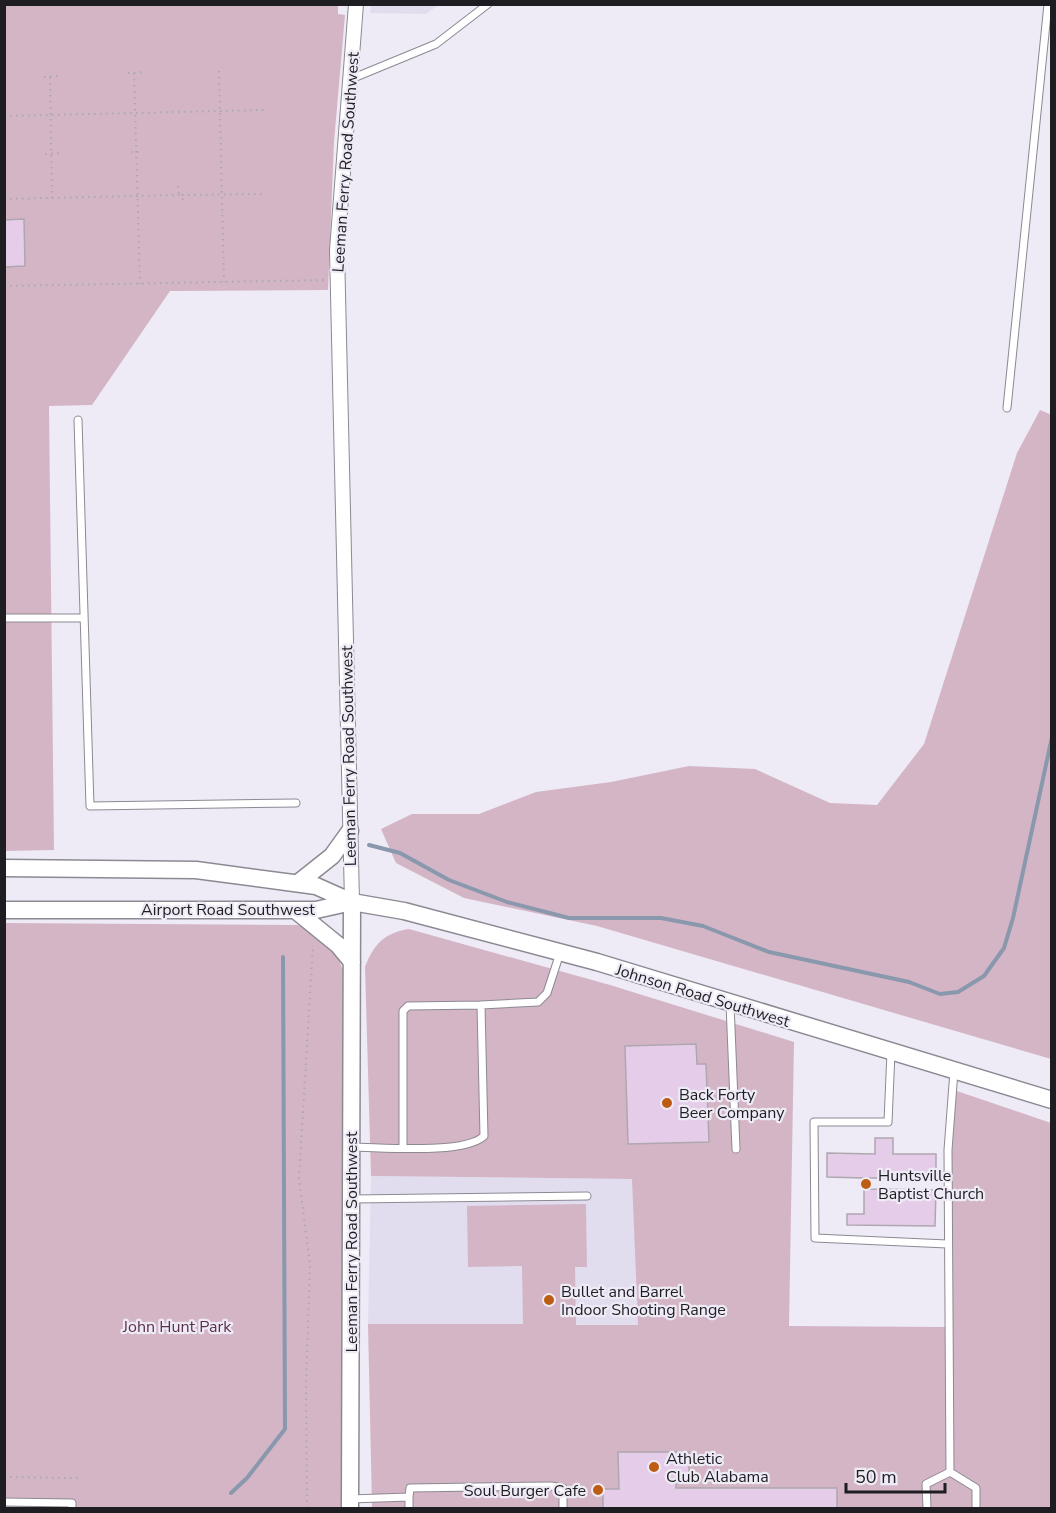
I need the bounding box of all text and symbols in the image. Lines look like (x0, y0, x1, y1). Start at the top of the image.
street label: Leeman Ferry Road Southwest (327, 51, 365, 273)
street label: Leeman Ferry Road Southwest (336, 645, 362, 867)
street label: Airport Road Southwest (141, 899, 315, 921)
street label: Johnson Road Southwest (612, 959, 793, 1033)
place label: Back Forty Beer Company (679, 1084, 785, 1124)
marker: Back Forty Beer Company (660, 1096, 674, 1110)
street label: Leeman Ferry Road Southwest (341, 1131, 363, 1352)
place label: Huntsville Baptist Church (878, 1165, 984, 1205)
marker: Huntsville Baptist Church (859, 1177, 873, 1191)
place label: Bullet and Barrel Indoor Shooting Range (561, 1281, 726, 1321)
marker: Bullet and Barrel Indoor Shooting Range (542, 1293, 556, 1307)
park label: John Hunt Park (122, 1316, 232, 1338)
place label: Athletic Club Alabama (666, 1448, 769, 1488)
scale bar (846, 1456, 945, 1494)
marker: Athletic Club Alabama (647, 1460, 661, 1474)
text: 50 m (855, 1465, 897, 1489)
place label: Soul Burger Cafe (464, 1480, 586, 1502)
marker: Soul Burger Cafe (591, 1483, 605, 1497)

